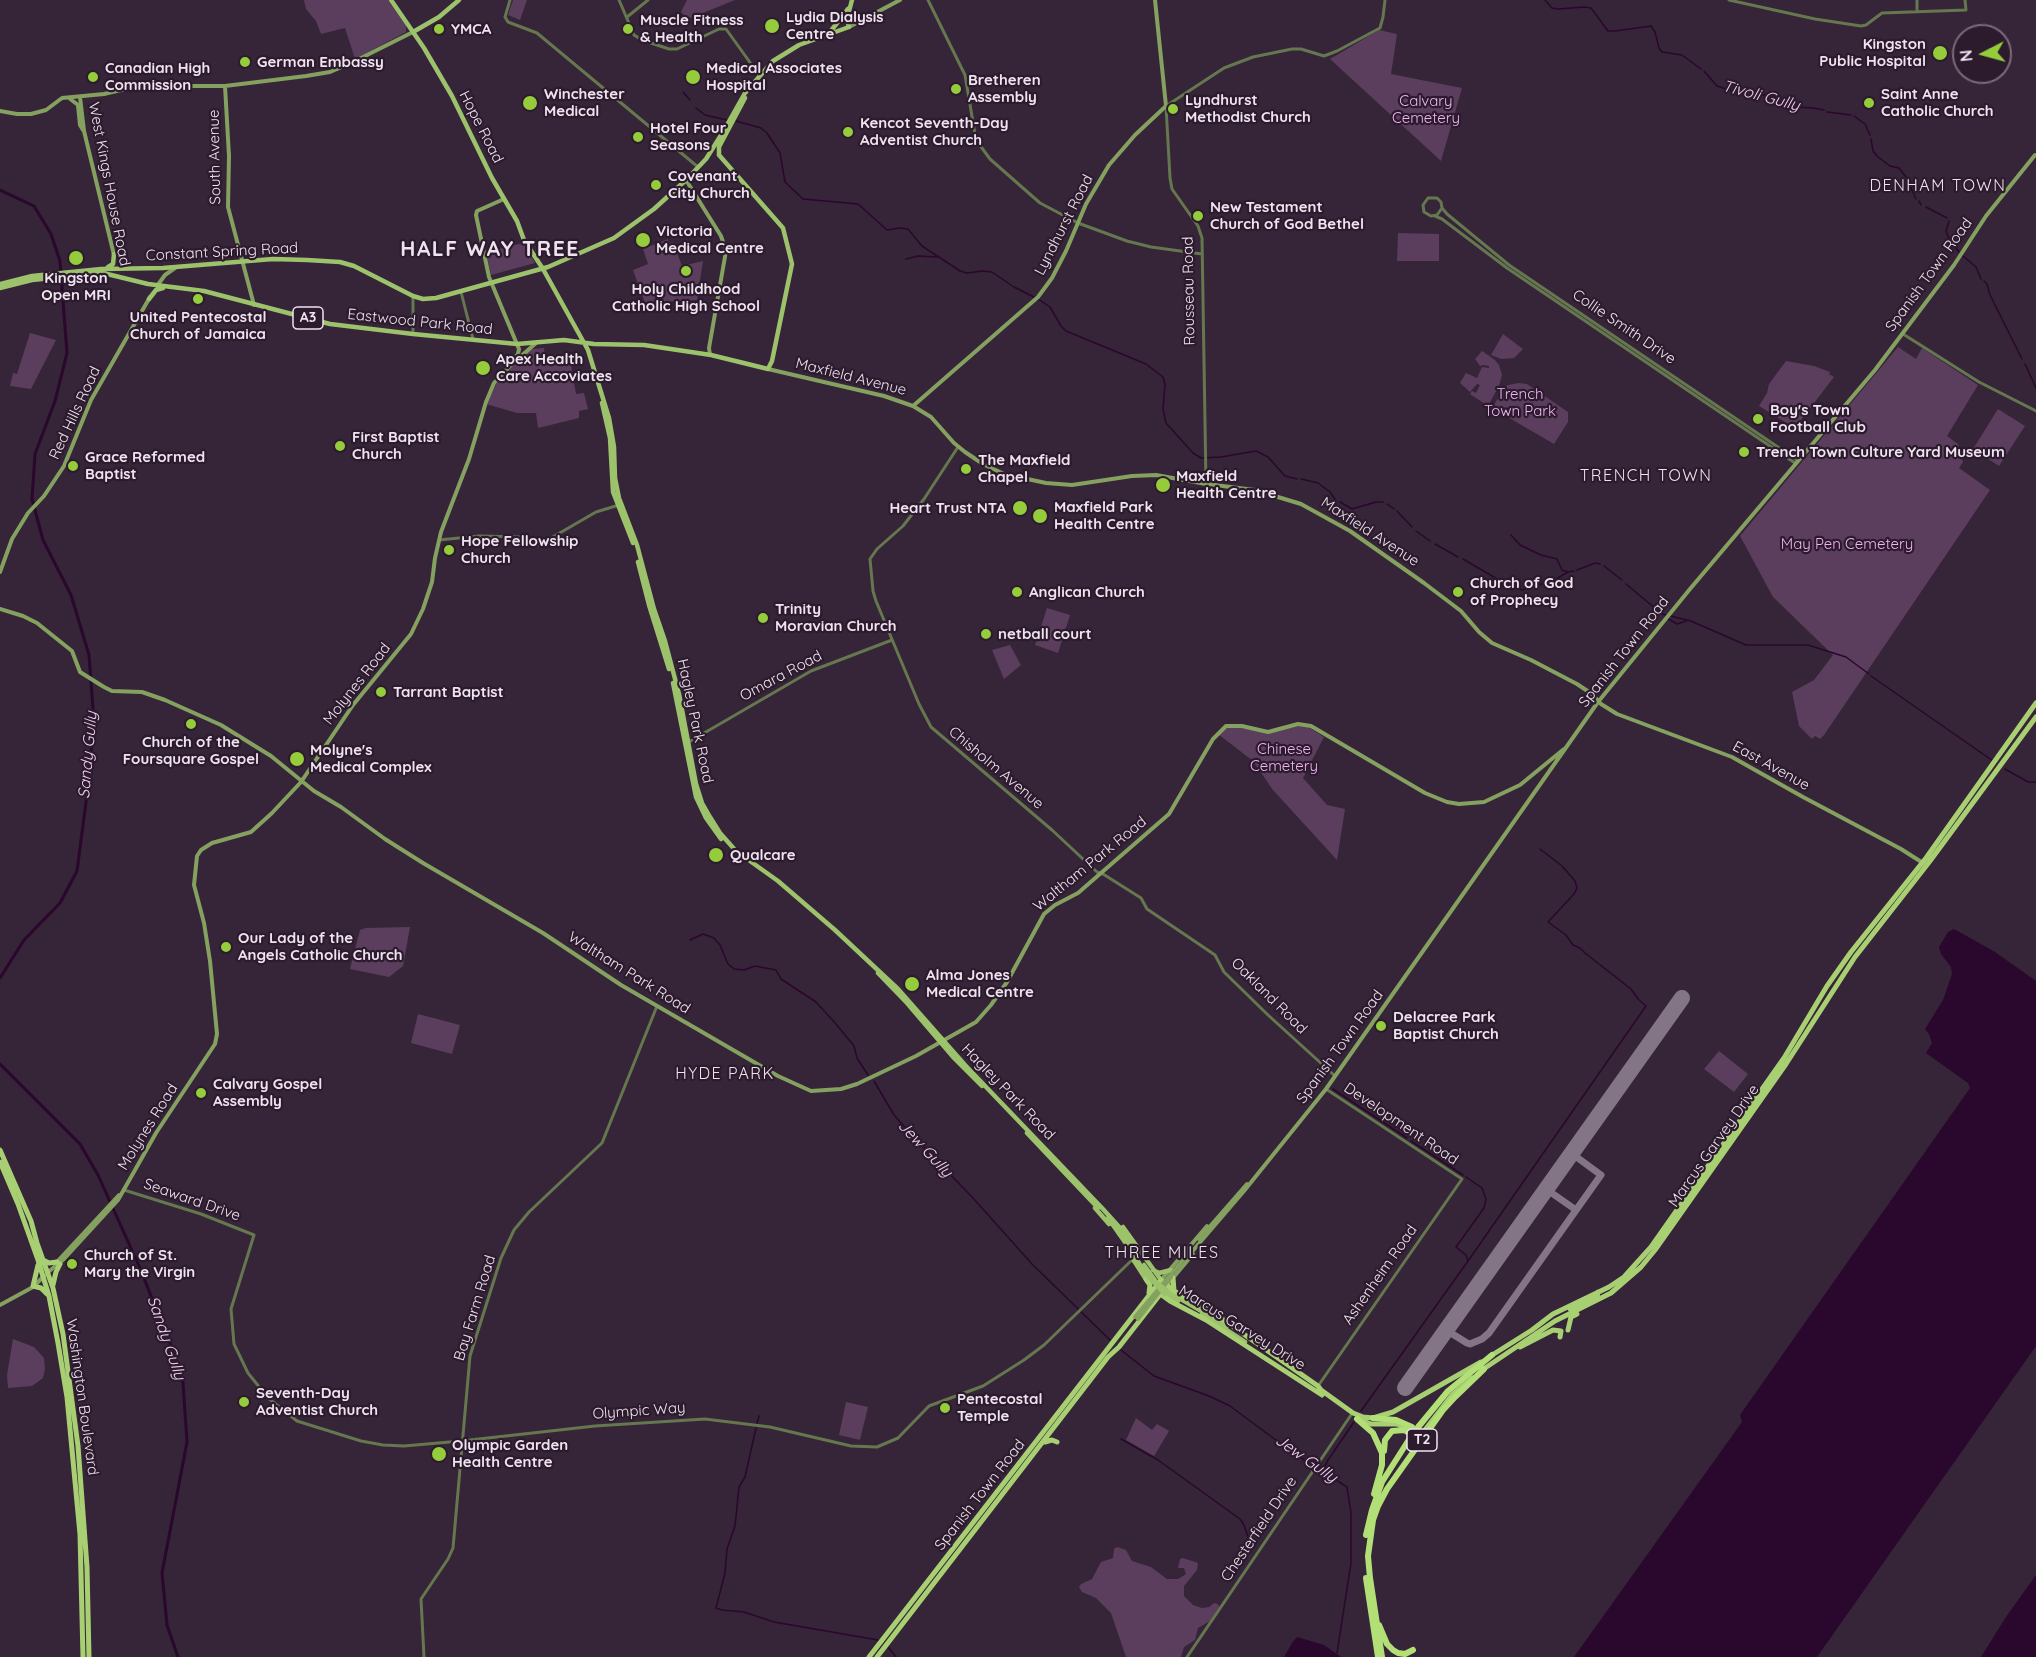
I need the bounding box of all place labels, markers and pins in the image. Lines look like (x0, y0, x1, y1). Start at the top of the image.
place label: Lydia Dialysis Centre (786, 8, 884, 43)
place label: Muscle Fitness & Health (640, 11, 743, 46)
marker: Lydia Dialysis Centre (763, 17, 781, 35)
place label: YMCA (451, 20, 491, 38)
marker: YMCA (432, 22, 446, 36)
marker: Muscle Fitness & Health (621, 22, 635, 36)
place label: Kingston Public Hospital (1819, 35, 1926, 70)
marker: Kingston Public Hospital (1931, 44, 1949, 62)
place label: German Embassy (257, 53, 384, 71)
marker: German Embassy (238, 55, 252, 69)
place label: Canadian High Commission (105, 59, 210, 94)
place label: Medical Associates Hospital (706, 59, 842, 94)
marker: Medical Associates Hospital (684, 68, 702, 86)
marker: Canadian High Commission (86, 70, 100, 84)
place label: Bretheren Assembly (968, 71, 1041, 106)
marker: Bretheren Assembly (949, 82, 963, 96)
place label: Winchester Medical (544, 85, 625, 120)
place label: Saint Anne Catholic Church (1881, 85, 1993, 120)
place label: Lyndhurst Methodist Church (1185, 91, 1311, 126)
marker: Winchester Medical (521, 94, 539, 112)
marker: Saint Anne Catholic Church (1862, 96, 1876, 110)
marker: Lyndhurst Methodist Church (1166, 102, 1180, 116)
place label: Kencot Seventh-Day Adventist Church (860, 114, 1008, 149)
place label: Hotel Four Seasons (650, 119, 726, 154)
marker: Kencot Seventh-Day Adventist Church (841, 125, 855, 139)
marker: Hotel Four Seasons (631, 130, 645, 144)
place label: Covenant City Church (668, 167, 750, 202)
marker: Covenant City Church (649, 178, 663, 192)
place label: New Testament Church of God Bethel (1210, 198, 1364, 233)
marker: New Testament Church of God Bethel (1191, 209, 1205, 223)
place label: Victoria Medical Centre (656, 222, 764, 257)
marker: Victoria Medical Centre (634, 231, 652, 249)
marker: Kingston Open MRI (67, 249, 85, 267)
marker: Holy Childhood Catholic High School (679, 264, 693, 278)
place label: Kingston Open MRI (41, 269, 111, 304)
place label: Holy Childhood Catholic High School (612, 280, 760, 315)
marker: United Pentecostal Church of Jamaica (191, 292, 205, 306)
place label: United Pentecostal Church of Jamaica (129, 308, 267, 343)
place label: Apex Health Care Accoviates (496, 350, 612, 385)
marker: Apex Health Care Accoviates (474, 359, 492, 377)
place label: Boy's Town Football Club (1770, 401, 1866, 436)
marker: Boy's Town Football Club (1751, 412, 1765, 426)
place label: First Baptist Church (352, 428, 440, 463)
marker: First Baptist Church (333, 439, 347, 453)
place label: Trench Town Culture Yard Museum (1756, 443, 2005, 461)
marker: Trench Town Culture Yard Museum (1737, 445, 1751, 459)
place label: Grace Reformed Baptist (85, 448, 205, 483)
place label: The Maxfield Chapel (978, 451, 1071, 486)
marker: Grace Reformed Baptist (66, 459, 80, 473)
marker: The Maxfield Chapel (959, 462, 973, 476)
place label: Maxfield Health Centre (1176, 467, 1277, 502)
marker: Maxfield Health Centre (1154, 476, 1172, 494)
place label: Maxfield Park Health Centre (1054, 498, 1155, 533)
place label: Heart Trust NTA (889, 499, 1006, 517)
marker: Heart Trust NTA (1011, 499, 1029, 517)
marker: Maxfield Park Health Centre (1031, 507, 1049, 525)
place label: Hope Fellowship Church (461, 532, 578, 567)
marker: Hope Fellowship Church (442, 543, 456, 557)
place label: Church of God of Prophecy (1470, 574, 1573, 609)
place label: Anglican Church (1029, 583, 1145, 601)
marker: Anglican Church (1010, 585, 1024, 599)
marker: Church of God of Prophecy (1451, 585, 1465, 599)
place label: Trinity Moravian Church (775, 600, 897, 635)
marker: Trinity Moravian Church (756, 611, 770, 625)
place label: netball court (998, 625, 1092, 643)
marker: netball court (979, 627, 993, 641)
place label: Tarrant Baptist (393, 683, 504, 701)
marker: Tarrant Baptist (374, 685, 388, 699)
marker: Church of the Foursquare Gospel (184, 717, 198, 731)
place label: Church of the Foursquare Gospel (123, 733, 259, 768)
place label: Molyne's Medical Complex (310, 741, 432, 776)
marker: Molyne's Medical Complex (288, 750, 306, 768)
marker: Qualcare (707, 846, 725, 864)
place label: Qualcare (730, 846, 796, 864)
place label: Our Lady of the Angels Catholic Church (238, 929, 403, 964)
marker: Our Lady of the Angels Catholic Church (219, 940, 233, 954)
place label: Alma Jones Medical Centre (926, 966, 1034, 1001)
marker: Alma Jones Medical Centre (903, 975, 921, 993)
place label: Delacree Park Baptist Church (1393, 1008, 1499, 1043)
marker: Delacree Park Baptist Church (1374, 1019, 1388, 1033)
place label: Calvary Gospel Assembly (213, 1075, 322, 1110)
marker: Calvary Gospel Assembly (194, 1086, 208, 1100)
place label: Church of St. Mary the Virgin (84, 1246, 195, 1281)
marker: Church of St. Mary the Virgin (65, 1257, 79, 1271)
place label: Seventh-Day Adventist Church (256, 1384, 378, 1419)
place label: Pentecostal Temple (957, 1390, 1043, 1425)
marker: Seventh-Day Adventist Church (237, 1395, 251, 1409)
marker: Pentecostal Temple (938, 1401, 952, 1415)
place label: Olympic Garden Health Centre (452, 1436, 568, 1471)
marker: Olympic Garden Health Centre (430, 1445, 448, 1463)

